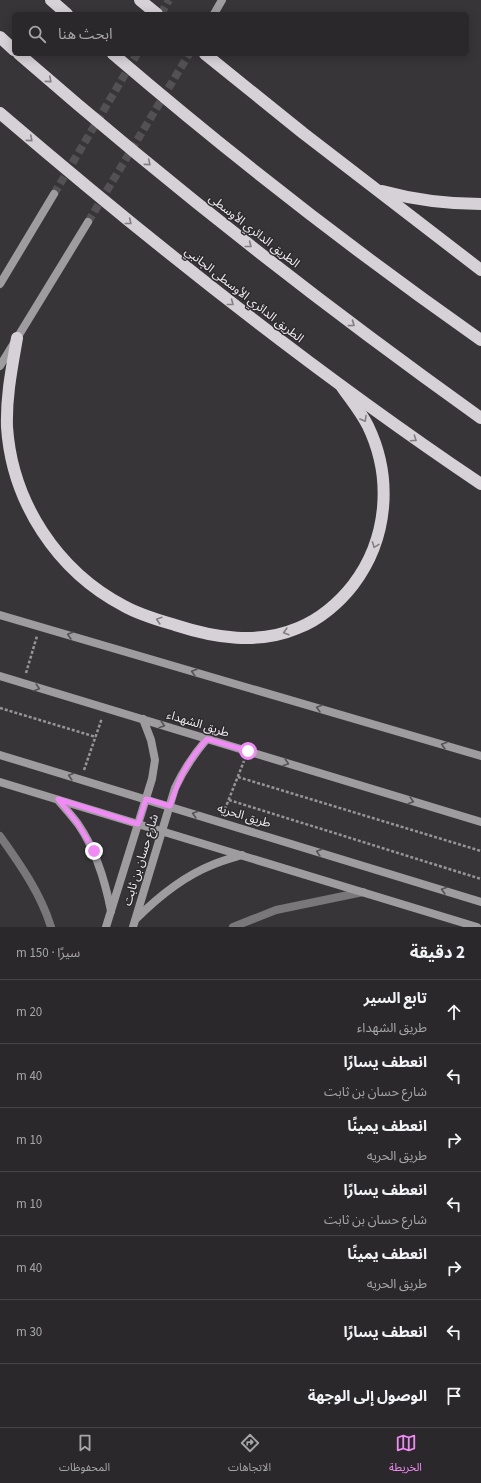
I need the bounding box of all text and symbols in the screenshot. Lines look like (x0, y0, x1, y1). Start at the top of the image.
search box (12, 12, 469, 56)
icon: search (26, 23, 48, 45)
text: ابحث هنا (58, 24, 113, 45)
one-way arrow (44, 75, 51, 82)
one-way arrow (25, 134, 32, 141)
one-way arrow (143, 159, 151, 166)
street label: الطريق الدائري الأوسطى (204, 190, 303, 273)
one-way arrow (125, 217, 132, 224)
one-way arrow (245, 240, 252, 247)
street label: الطريق الدائري الأوسطى الجانبي (180, 243, 307, 348)
one-way arrow (226, 298, 233, 305)
one-way arrow (348, 320, 355, 327)
one-way arrow (359, 415, 367, 422)
one-way arrow (410, 434, 417, 442)
one-way arrow (372, 541, 380, 548)
one-way arrow (155, 616, 162, 625)
one-way arrow (282, 627, 289, 636)
one-way arrow (66, 631, 73, 640)
one-way arrow (191, 668, 198, 677)
one-way arrow (34, 683, 41, 692)
one-way arrow (316, 704, 323, 713)
street label: طريق الشهداء (165, 706, 231, 742)
one-way arrow (158, 720, 165, 729)
one-way arrow (440, 741, 447, 750)
route start (239, 742, 257, 760)
one-way arrow (282, 758, 289, 767)
one-way arrow (67, 772, 74, 781)
one-way arrow (407, 796, 414, 805)
street label: طريق الحريه (215, 800, 273, 832)
one-way arrow (192, 810, 199, 819)
street label: شارع حسان بن ثابت (119, 812, 163, 908)
route end (85, 842, 103, 860)
one-way arrow (316, 848, 323, 857)
one-way arrow (440, 886, 447, 895)
text: 2 دقيقة (410, 941, 465, 965)
text: سيرًا · 150 m (16, 944, 80, 962)
text: تابع السير (364, 988, 427, 1009)
icon: ahead (443, 1001, 465, 1023)
text: 20 m (16, 1003, 42, 1021)
text: طريق الشهداء (357, 1019, 427, 1037)
text: انعطف يسارًا (343, 1052, 427, 1073)
icon: left (443, 1065, 465, 1087)
text: 40 m (16, 1067, 42, 1085)
text: شارع حسان بن ثابت (324, 1083, 427, 1101)
text: انعطف يمينًا (347, 1116, 427, 1137)
icon: right (443, 1129, 465, 1151)
text: 10 m (16, 1131, 42, 1149)
text: طريق الحريه (367, 1147, 427, 1165)
text: انعطف يسارًا (343, 1180, 427, 1201)
icon: left (443, 1193, 465, 1215)
text: 10 m (16, 1195, 42, 1213)
text: شارع حسان بن ثابت (324, 1211, 427, 1229)
text: انعطف يمينًا (347, 1244, 427, 1265)
icon: right (443, 1257, 465, 1279)
text: 40 m (16, 1259, 42, 1277)
text: طريق الحريه (367, 1275, 427, 1293)
icon: left (443, 1321, 465, 1343)
text: انعطف يسارًا (343, 1322, 427, 1343)
text: 30 m (16, 1323, 42, 1341)
icon: arrive (443, 1385, 465, 1407)
text: الوصول إلى الوجهة (308, 1386, 427, 1407)
tab: المحفوظات (59, 1432, 110, 1479)
tab: الاتجاهات (228, 1432, 271, 1479)
tab: الخريطة (389, 1432, 422, 1479)

